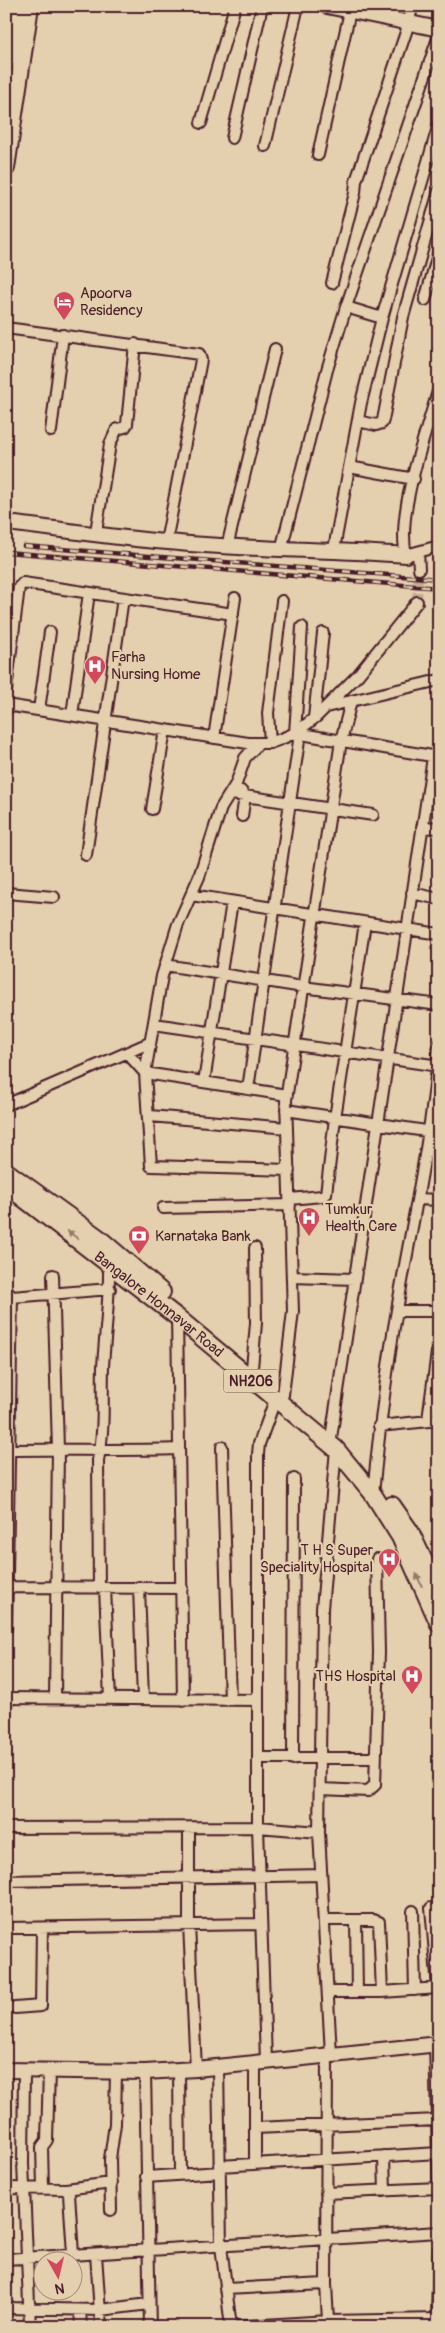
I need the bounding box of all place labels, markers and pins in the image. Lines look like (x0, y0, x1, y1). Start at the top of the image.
place label: Apoorva Residency (80, 284, 143, 320)
hotel icon: Apoorva Residency (52, 290, 76, 321)
place label: Farha Nursing Home (111, 648, 201, 684)
hospital icon: Farha Nursing Home (83, 654, 107, 685)
place label: Tumkur Health Care (325, 1200, 397, 1236)
hospital icon: Tumkur Health Care (297, 1206, 321, 1237)
bank icon: Karnataka Bank (127, 1224, 151, 1255)
place label: Karnataka Bank (155, 1227, 251, 1246)
place label: T H S Super Speciality Hospital (260, 1541, 374, 1577)
hospital icon: T H S Super Speciality Hospital (377, 1547, 401, 1578)
hospital icon: THS Hospital (400, 1664, 424, 1695)
place label: THS Hospital (316, 1667, 396, 1686)

